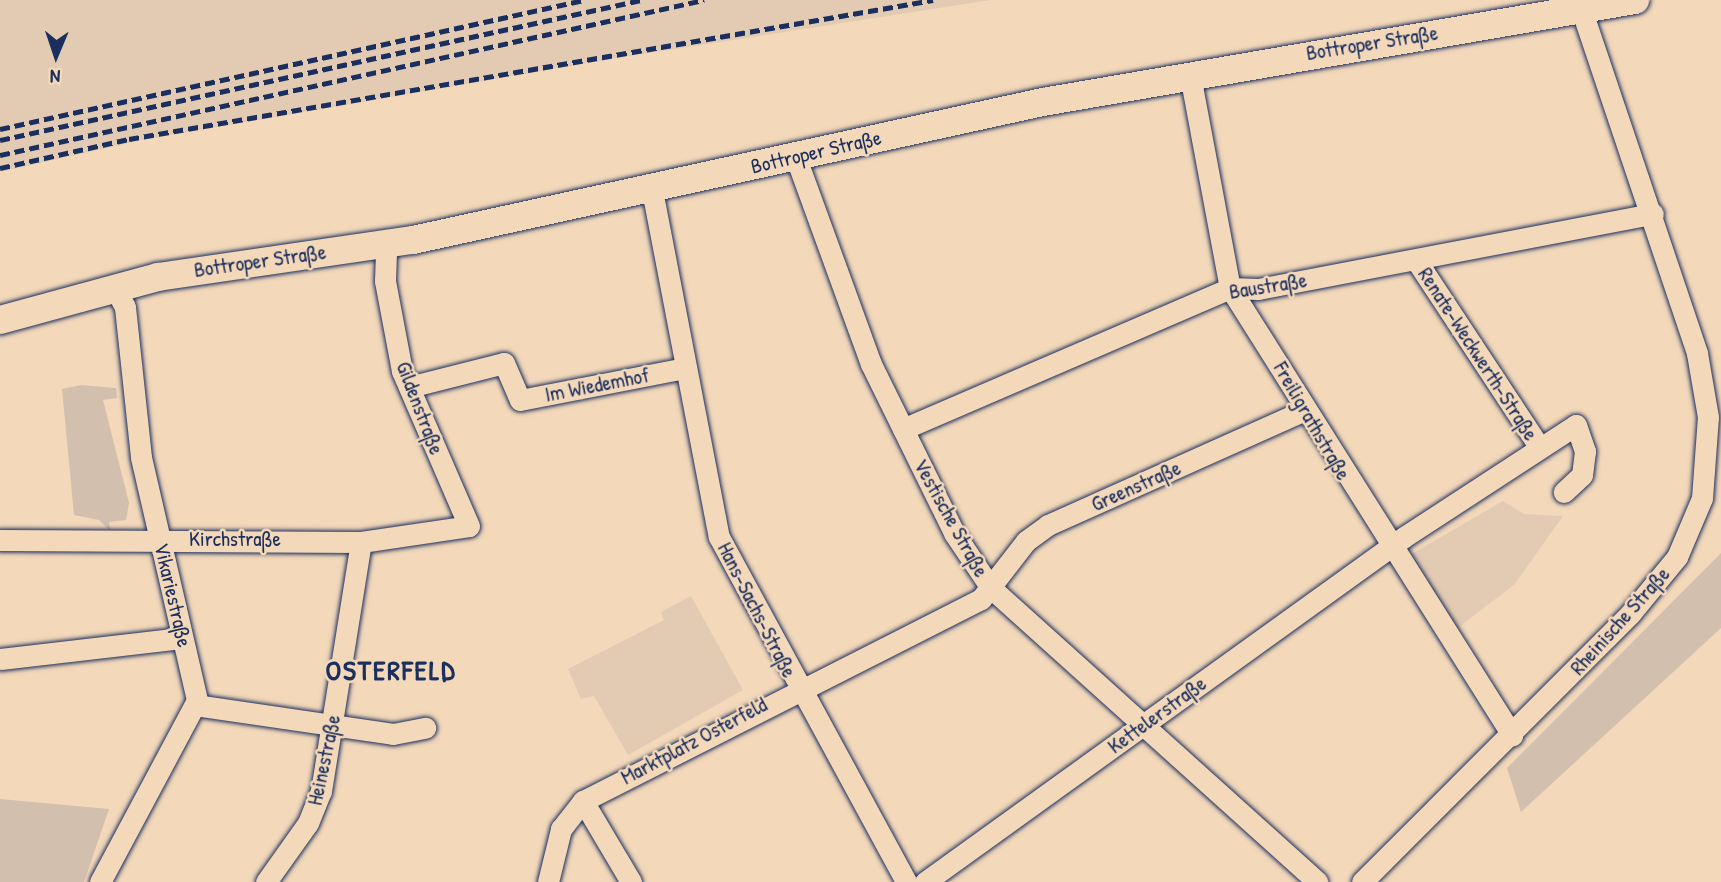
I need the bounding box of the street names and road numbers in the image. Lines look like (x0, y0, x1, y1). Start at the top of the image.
street label: Bottroper Straße (1304, 20, 1440, 66)
street label: Bottroper Straße (748, 125, 884, 179)
street label: Bottroper Straße (192, 239, 328, 283)
street label: Renate-Weckwerth-Straße (1413, 263, 1543, 445)
street label: Baustraße (1227, 267, 1309, 305)
street label: Freiligrathstraße (1268, 357, 1356, 485)
street label: Gildenstraße (391, 358, 449, 458)
street label: Im Wiedemhof (543, 363, 651, 407)
street label: Vestische Straße (908, 455, 994, 581)
street label: Greenstraße (1087, 455, 1185, 517)
street label: Kirchstraße (189, 526, 281, 552)
street label: Hans-Sachs-Straße (712, 538, 802, 682)
street label: Vikariestraße (149, 541, 197, 649)
street label: Rheinische Straße (1565, 562, 1675, 680)
street label: Kettelerstraße (1103, 671, 1211, 759)
street label: Marktplatz Osterfeld (617, 692, 771, 790)
street label: Heinestraße (302, 712, 346, 808)

